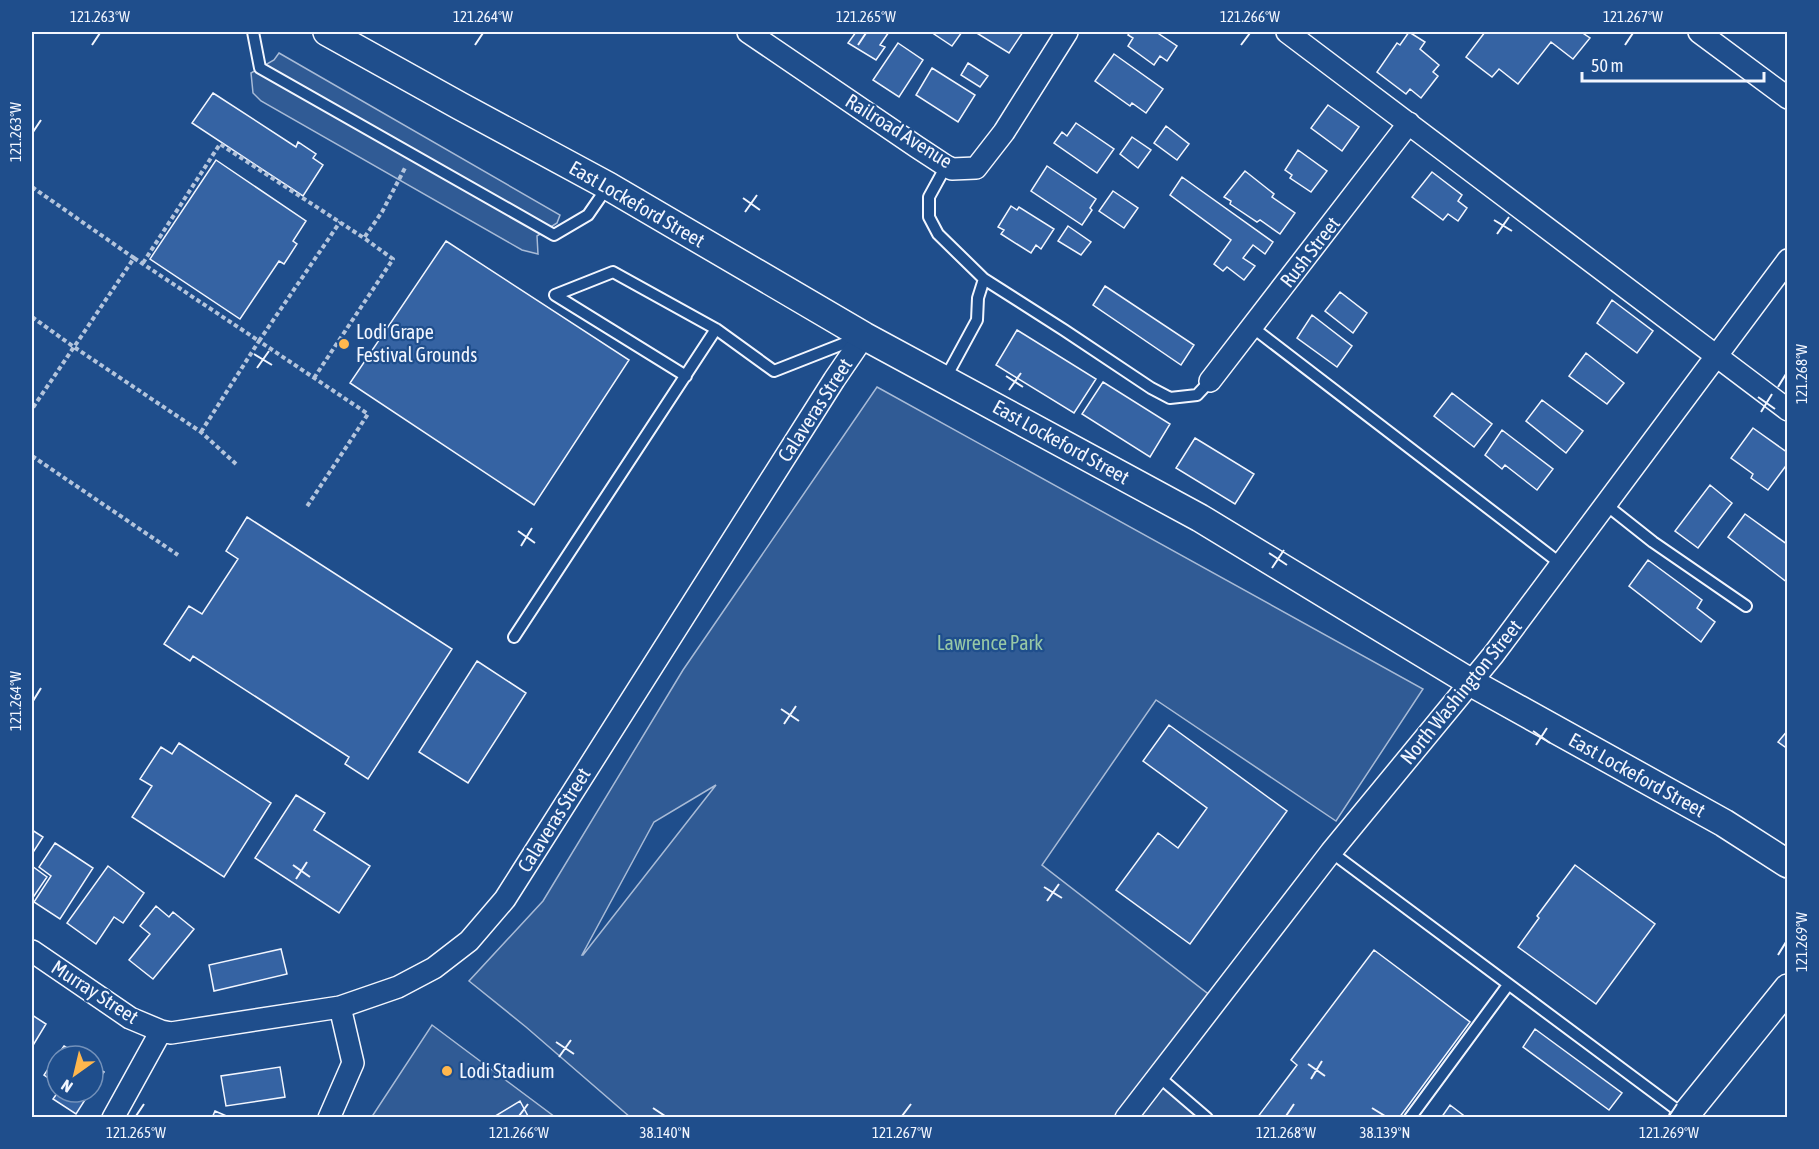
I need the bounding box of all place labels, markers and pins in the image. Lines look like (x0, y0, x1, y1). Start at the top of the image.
place label: Lodi Grape Festival Grounds (356, 320, 477, 366)
marker: Lodi Grape Festival Grounds (337, 337, 351, 351)
place label: Lodi Stadium (459, 1059, 555, 1082)
marker: Lodi Stadium (440, 1064, 454, 1078)

